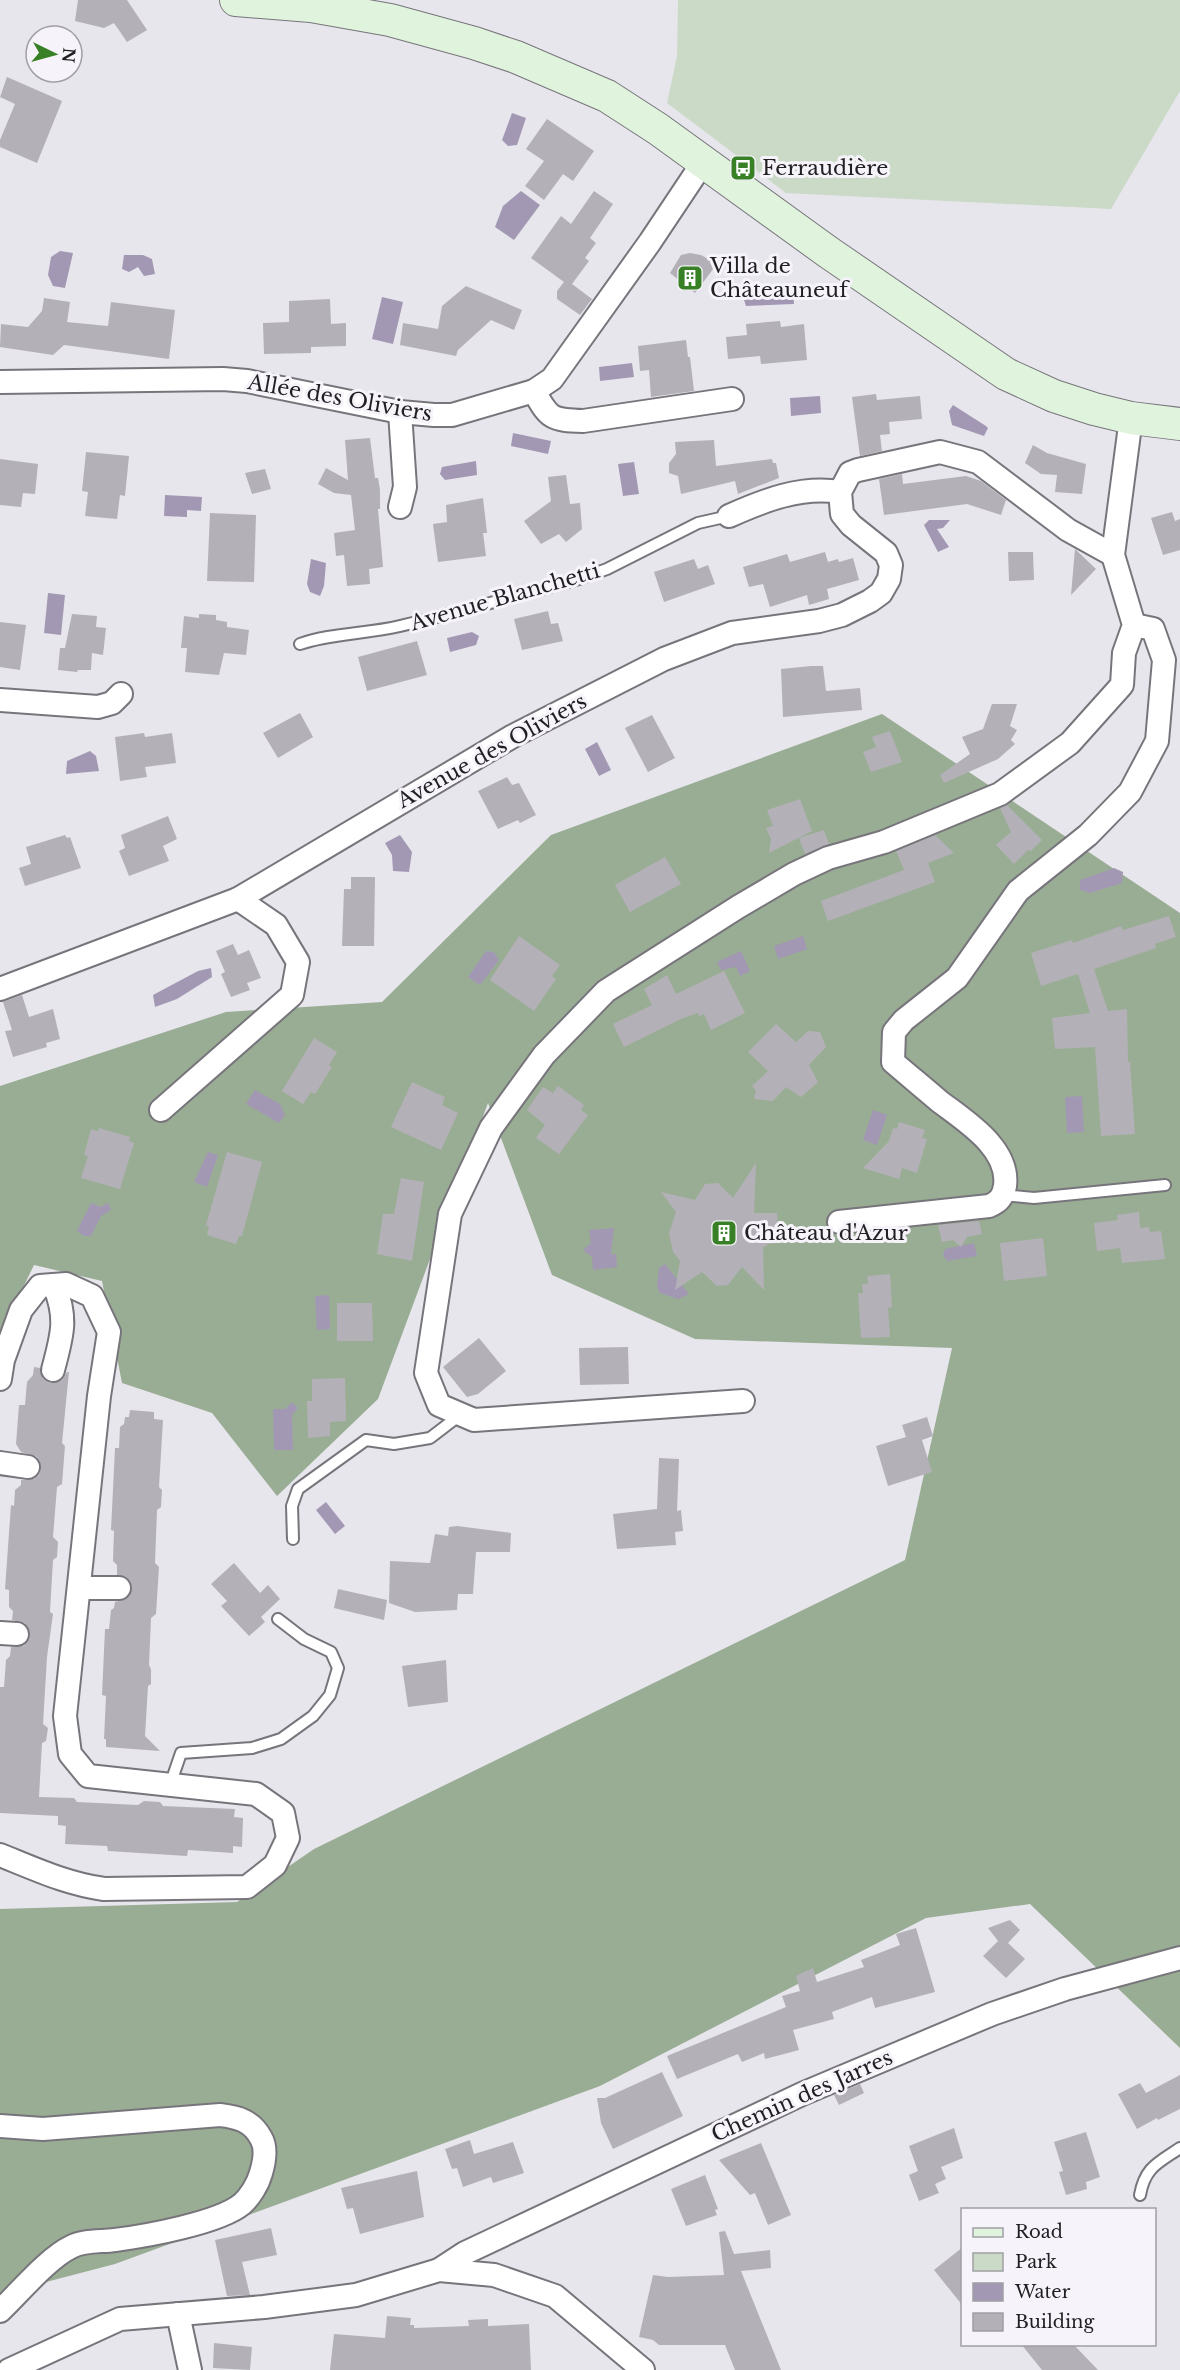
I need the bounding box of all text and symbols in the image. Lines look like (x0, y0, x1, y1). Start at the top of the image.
north arrow (24, 24, 84, 84)
text: N (58, 47, 80, 64)
bus stop icon: Ferraudière (728, 153, 758, 183)
place label: Ferraudière (762, 155, 888, 181)
place label: Villa de Châteauneuf (709, 253, 850, 303)
building icon: Villa de Châteauneuf (675, 263, 705, 293)
street label: Allée des Oliviers (245, 369, 434, 427)
street label: Avenue Blanchetti (406, 558, 603, 637)
street label: Avenue des Oliviers (392, 688, 591, 814)
building icon: Château d'Azur (709, 1218, 739, 1248)
place label: Château d'Azur (744, 1220, 908, 1246)
street label: Chemin des Jarres (707, 2044, 897, 2148)
legend (961, 2208, 1156, 2346)
text: Road (1015, 2221, 1063, 2243)
text: Park (1015, 2251, 1057, 2273)
text: Water (1014, 2281, 1071, 2303)
text: Building (1015, 2311, 1094, 2333)

